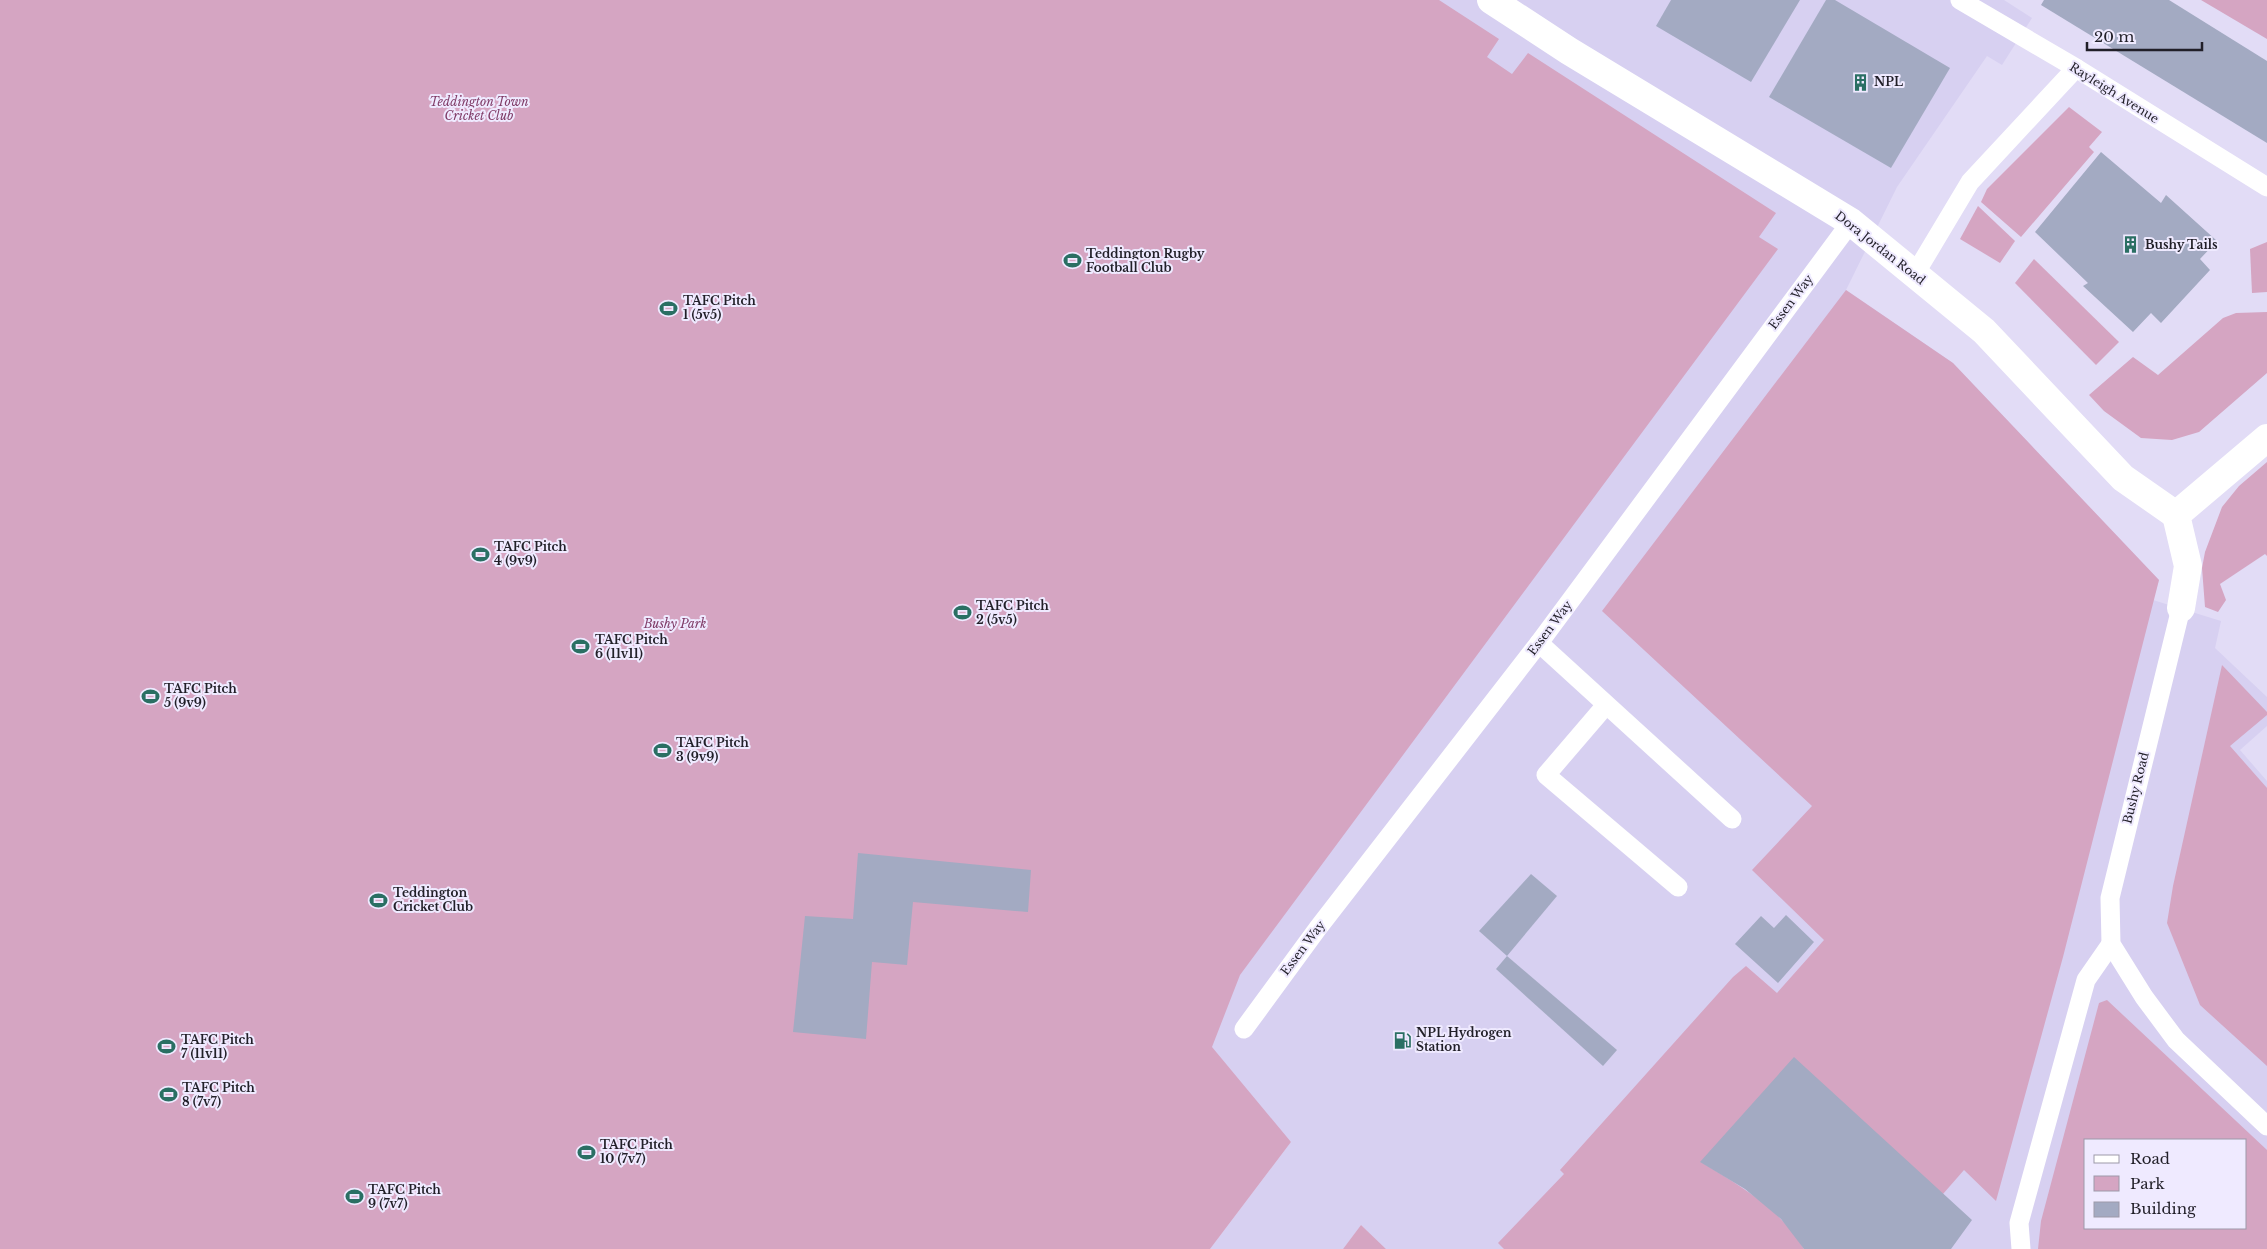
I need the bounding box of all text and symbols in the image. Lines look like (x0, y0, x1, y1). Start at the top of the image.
scale bar (2087, 20, 2202, 52)
text: 20 m (2094, 27, 2134, 46)
street label: Rayleigh Avenue (2067, 59, 2162, 126)
building icon: NPL (1850, 72, 1870, 92)
place label: NPL (1874, 74, 1903, 89)
park label: Teddington Town Cricket Club (429, 94, 529, 123)
street label: Dora Jordan Road (1832, 208, 1928, 287)
building icon: Bushy Tails (2121, 235, 2141, 255)
place label: Bushy Tails (2145, 237, 2218, 252)
place label: Teddington Rugby Football Club (1086, 246, 1205, 275)
sports icon: Teddington Rugby Football Club (1062, 251, 1082, 271)
street label: Essen Way (1765, 271, 1816, 332)
place label: TAFC Pitch 1 (5v5) (683, 293, 756, 322)
sports icon: TAFC Pitch 1 (5v5) (659, 298, 679, 318)
place label: TAFC Pitch 4 (9v9) (494, 539, 567, 568)
sports icon: TAFC Pitch 4 (9v9) (470, 544, 490, 564)
street label: Essen Way (1524, 597, 1575, 658)
place label: TAFC Pitch 2 (5v5) (976, 598, 1049, 627)
sports icon: TAFC Pitch 2 (5v5) (952, 603, 972, 623)
park label: Bushy Park (643, 616, 706, 631)
place label: TAFC Pitch 6 (11v11) (595, 632, 668, 661)
sports icon: TAFC Pitch 6 (11v11) (571, 637, 591, 657)
place label: TAFC Pitch 5 (9v9) (164, 681, 237, 710)
sports icon: TAFC Pitch 5 (9v9) (140, 686, 160, 706)
place label: TAFC Pitch 3 (9v9) (676, 735, 749, 764)
sports icon: TAFC Pitch 3 (9v9) (652, 740, 672, 760)
street label: Bushy Road (2119, 750, 2152, 825)
place label: Teddington Cricket Club (393, 885, 473, 914)
sports icon: Teddington Cricket Club (369, 890, 389, 910)
street label: Essen Way (1277, 917, 1328, 978)
place label: NPL Hydrogen Station (1416, 1025, 1512, 1054)
fuel station icon: NPL Hydrogen Station (1392, 1030, 1412, 1050)
place label: TAFC Pitch 7 (11v11) (181, 1032, 254, 1061)
sports icon: TAFC Pitch 7 (11v11) (157, 1037, 177, 1057)
place label: TAFC Pitch 8 (7v7) (182, 1080, 255, 1109)
sports icon: TAFC Pitch 8 (7v7) (158, 1085, 178, 1105)
place label: TAFC Pitch 10 (7v7) (600, 1137, 673, 1166)
legend (2084, 1139, 2247, 1229)
sports icon: TAFC Pitch 10 (7v7) (576, 1142, 596, 1162)
text: Road (2130, 1149, 2170, 1168)
text: Park (2130, 1174, 2166, 1193)
place label: TAFC Pitch 9 (7v7) (368, 1182, 441, 1211)
sports icon: TAFC Pitch 9 (7v7) (344, 1187, 364, 1207)
text: Building (2130, 1199, 2197, 1218)

